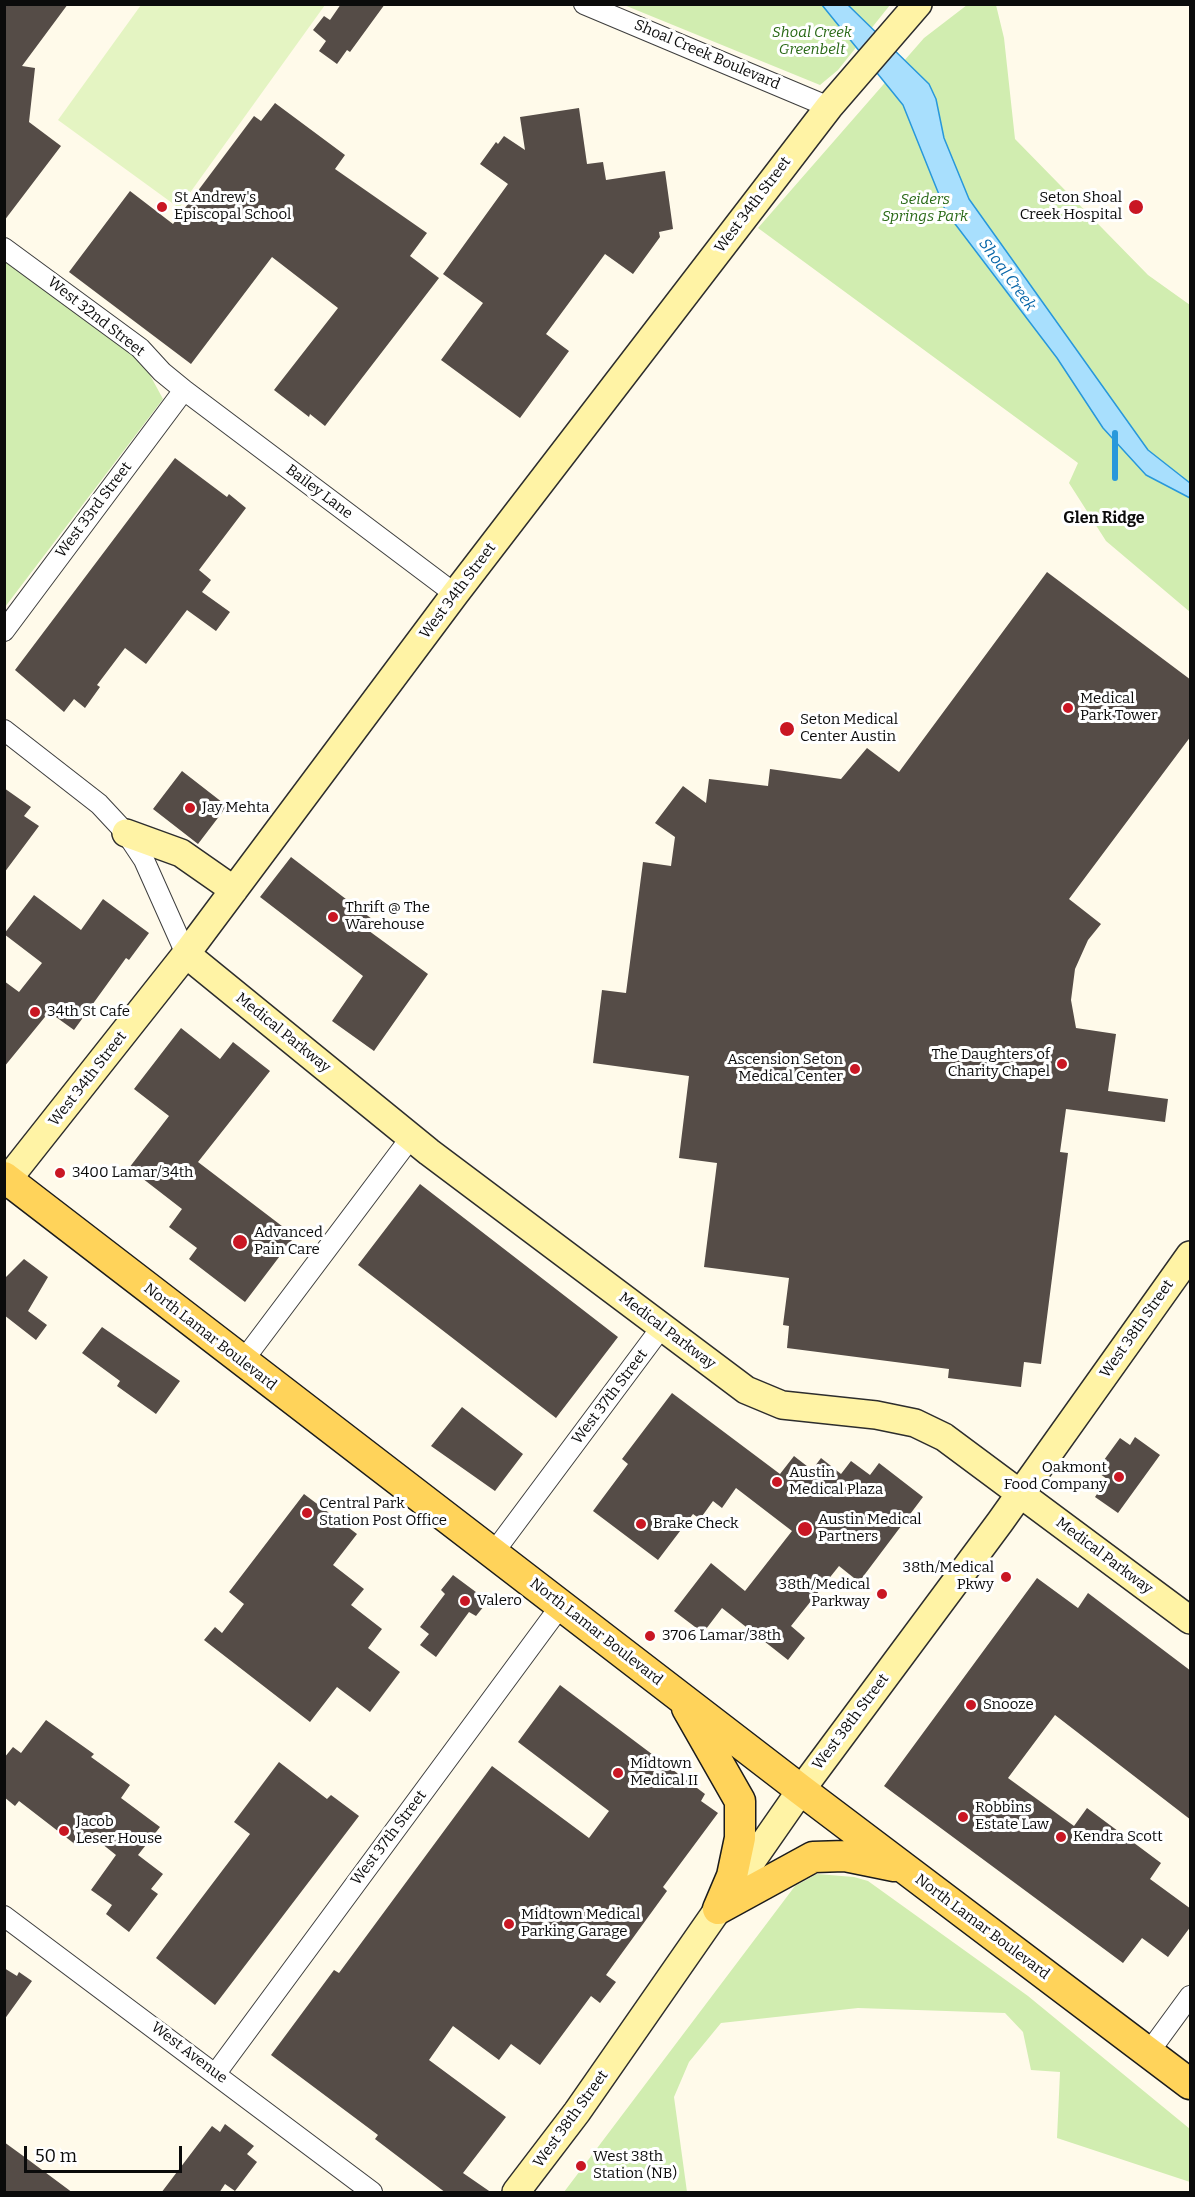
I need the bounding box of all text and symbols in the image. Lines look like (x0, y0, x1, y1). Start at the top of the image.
street label: Shoal Creek Boulevard (631, 16, 783, 94)
park label: Shoal Creek Greenbelt (772, 24, 852, 59)
street label: West 34th Street (711, 154, 795, 256)
place label: St Andrew's Episcopal School (174, 189, 291, 224)
place label: Seton Shoal Creek Hospital (1020, 189, 1122, 224)
park label: Seiders Springs Park (882, 191, 968, 226)
marker: Seton Shoal Creek Hospital (1127, 198, 1145, 216)
marker: St Andrew's Episcopal School (155, 200, 169, 214)
water label: Shoal Creek (974, 235, 1040, 315)
street label: West 32nd Street (44, 273, 148, 361)
street label: West 33rd Street (52, 459, 136, 561)
street label: Bailey Lane (282, 461, 356, 523)
district label: Glen Ridge (1063, 509, 1145, 529)
street label: West 34th Street (416, 540, 500, 642)
place label: Medical Park Tower (1080, 690, 1158, 725)
marker: Medical Park Tower (1061, 701, 1075, 715)
place label: Seton Medical Center Austin (800, 711, 898, 746)
marker: Seton Medical Center Austin (778, 720, 796, 738)
place label: Jay Mehta (202, 799, 269, 817)
marker: Jay Mehta (183, 801, 197, 815)
place label: Thrift @ The Warehouse (345, 899, 430, 934)
marker: Thrift @ The Warehouse (326, 910, 340, 924)
street label: Medical Parkway (232, 989, 334, 1077)
place label: 34th St Cafe (47, 1003, 130, 1021)
marker: 34th St Cafe (28, 1005, 42, 1019)
street label: West 34th Street (45, 1028, 131, 1130)
place label: The Daughters of Charity Chapel (932, 1046, 1050, 1081)
place label: Ascension Seton Medical Center (727, 1051, 843, 1086)
marker: The Daughters of Charity Chapel (1055, 1057, 1069, 1071)
marker: Ascension Seton Medical Center (848, 1062, 862, 1076)
place label: 3400 Lamar/34th (72, 1164, 193, 1182)
marker: 3400 Lamar/34th (53, 1166, 67, 1180)
place label: Advanced Pain Care (254, 1224, 323, 1259)
marker: Advanced Pain Care (231, 1233, 249, 1251)
street label: West 38th Street (1097, 1277, 1177, 1381)
street label: North Lamar Boulevard (140, 1280, 280, 1394)
street label: Medical Parkway (615, 1289, 719, 1373)
street label: West 37th Street (568, 1346, 652, 1448)
place label: Oakmont Food Company (1004, 1459, 1107, 1494)
place label: Austin Medical Plaza (789, 1464, 883, 1499)
marker: Oakmont Food Company (1112, 1470, 1126, 1484)
marker: Austin Medical Plaza (770, 1475, 784, 1489)
place label: Central Park Station Post Office (319, 1495, 447, 1530)
marker: Central Park Station Post Office (300, 1506, 314, 1520)
place label: Austin Medical Partners (818, 1511, 922, 1546)
street label: Medical Parkway (1052, 1514, 1156, 1598)
place label: Brake Check (653, 1515, 739, 1533)
marker: Brake Check (634, 1517, 648, 1531)
marker: Austin Medical Partners (796, 1520, 814, 1538)
place label: 38th/Medical Pkwy (903, 1559, 994, 1594)
marker: 38th/Medical Pkwy (999, 1570, 1013, 1584)
street label: North Lamar Boulevard (526, 1575, 666, 1689)
place label: 38th/Medical Parkway (779, 1576, 870, 1611)
marker: 38th/Medical Parkway (875, 1587, 889, 1601)
place label: Valero (477, 1592, 522, 1610)
marker: Valero (458, 1594, 472, 1608)
place label: 3706 Lamar/38th (662, 1627, 781, 1645)
marker: 3706 Lamar/38th (643, 1629, 657, 1643)
street label: West 38th Street (809, 1670, 893, 1774)
place label: Snooze (983, 1696, 1034, 1714)
marker: Snooze (964, 1698, 978, 1712)
place label: Midtown Medical II (630, 1755, 698, 1790)
marker: Midtown Medical II (611, 1766, 625, 1780)
street label: West 37th Street (347, 1787, 431, 1889)
place label: Robbins Estate Law (975, 1799, 1049, 1834)
marker: Robbins Estate Law (956, 1810, 970, 1824)
place label: Jacob Leser House (76, 1813, 162, 1848)
marker: Jacob Leser House (57, 1824, 71, 1838)
place label: Kendra Scott (1073, 1828, 1163, 1846)
marker: Kendra Scott (1054, 1830, 1068, 1844)
street label: North Lamar Boulevard (911, 1871, 1053, 1983)
place label: Midtown Medical Parking Garage (521, 1906, 640, 1941)
marker: Midtown Medical Parking Garage (502, 1917, 516, 1931)
street label: West Avenue (147, 2018, 231, 2088)
street label: West 38th Street (530, 2067, 612, 2171)
scale bar (27, 2134, 184, 2172)
text: 50 m (35, 2145, 77, 2167)
place label: West 38th Station (NB) (593, 2148, 677, 2183)
marker: West 38th Station (NB) (574, 2159, 588, 2173)

